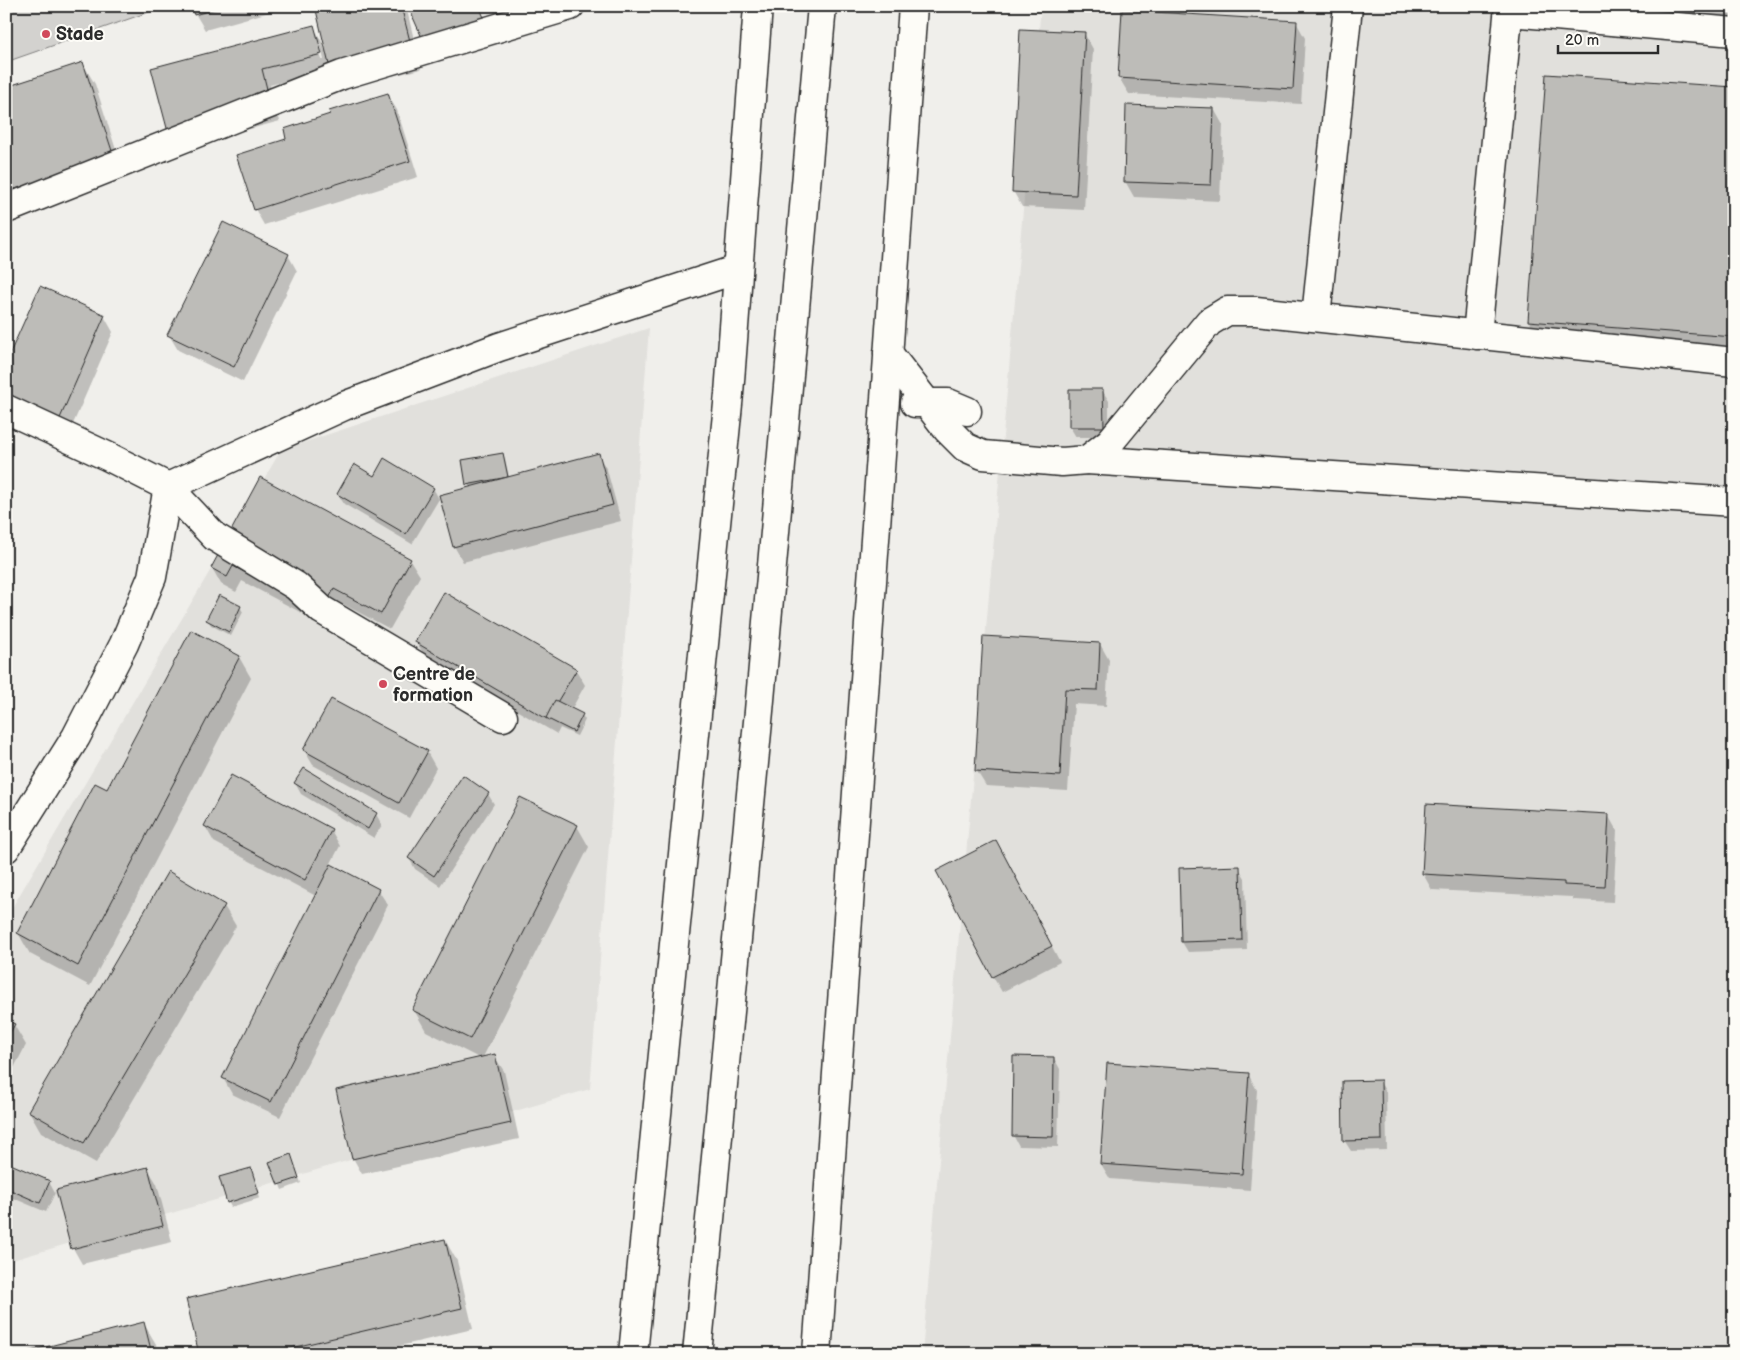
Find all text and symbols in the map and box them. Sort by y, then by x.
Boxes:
scale bar [1558,22,1658,54]
place label: Stade [56,24,104,45]
marker: Stade [40,28,52,40]
text: 20 m [1565,31,1599,50]
place label: Centre de formation [393,664,475,706]
marker: Centre de formation [377,678,389,690]

